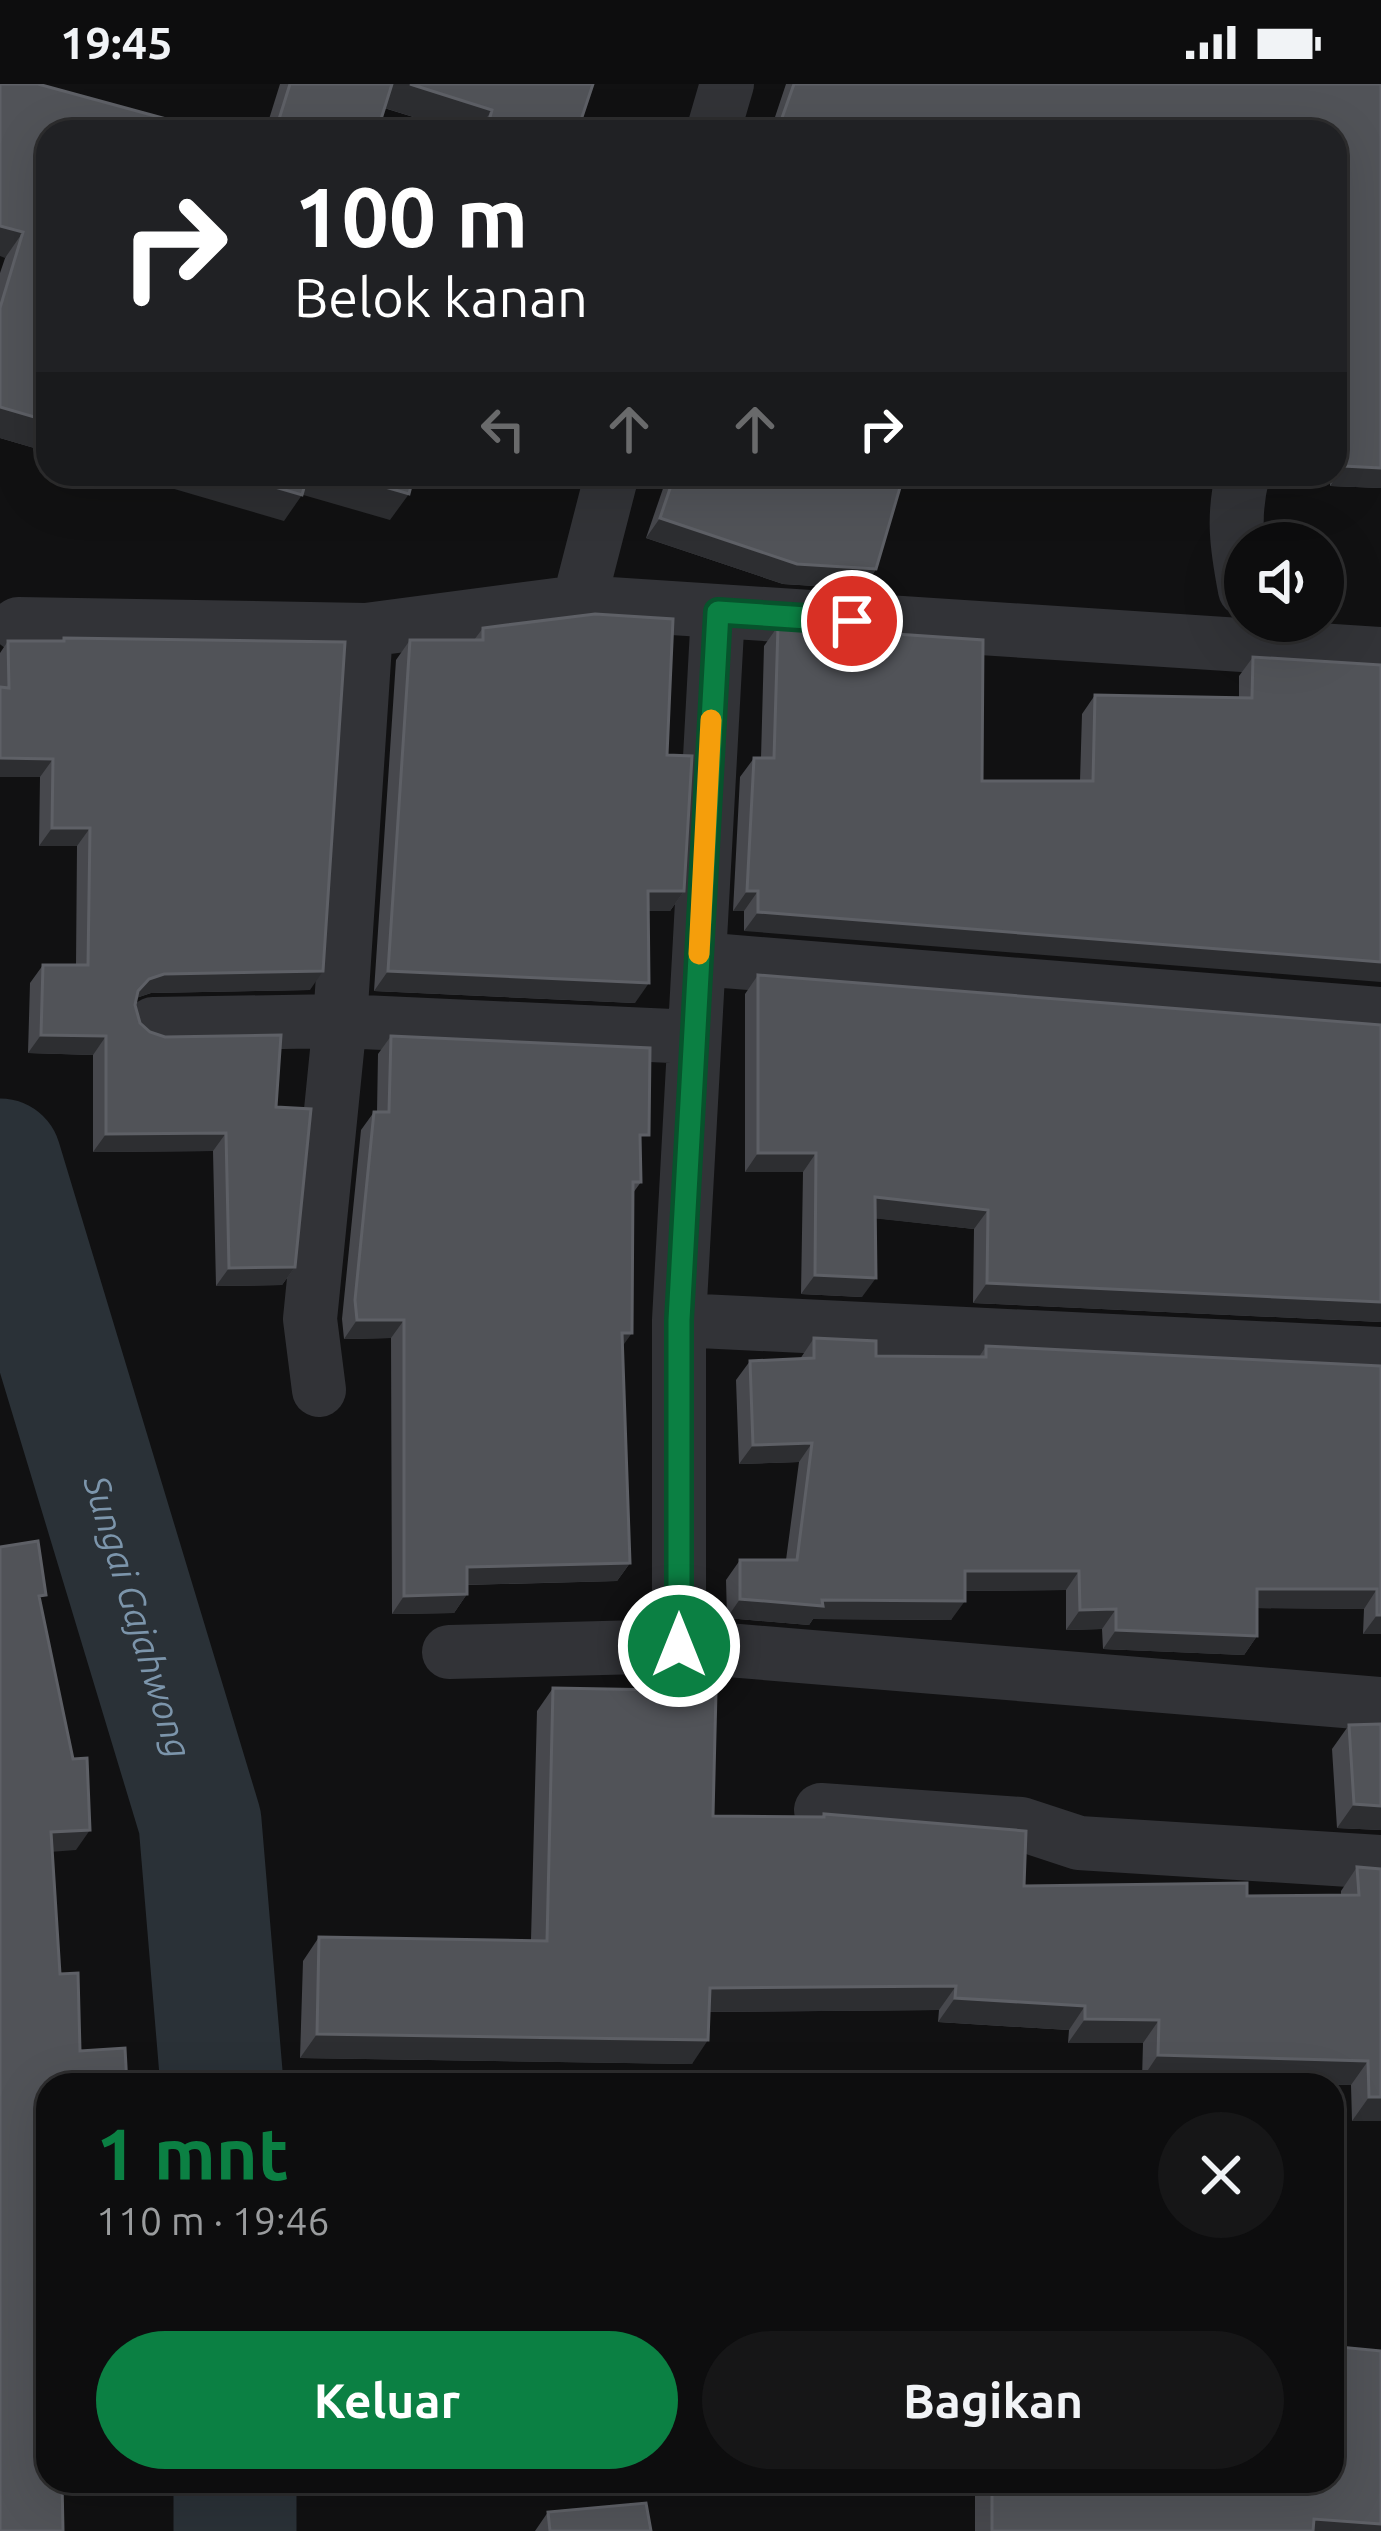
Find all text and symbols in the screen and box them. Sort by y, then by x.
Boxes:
text: 19:45 [60,17,173,68]
icon: right [96,168,252,324]
text: 100 m [294,169,528,263]
text: Belok kanan [294,267,588,327]
icon: left [470,396,536,462]
icon: ahead [596,396,662,462]
icon: ahead [722,396,788,462]
icon: right [848,396,914,462]
map controls [1224,522,1344,642]
button: sound [1224,522,1344,642]
pin [801,570,903,672]
icon: arrive [819,588,885,654]
water label: Sungai Gajahwong [76,1470,200,1762]
position arrow [616,1583,742,1709]
button: close [1158,2112,1284,2238]
text: 1 mnt [96,2113,289,2194]
text: 110 m · 19:46 [96,2199,330,2242]
button: Keluar [96,2331,678,2469]
button: Bagikan [702,2331,1284,2469]

